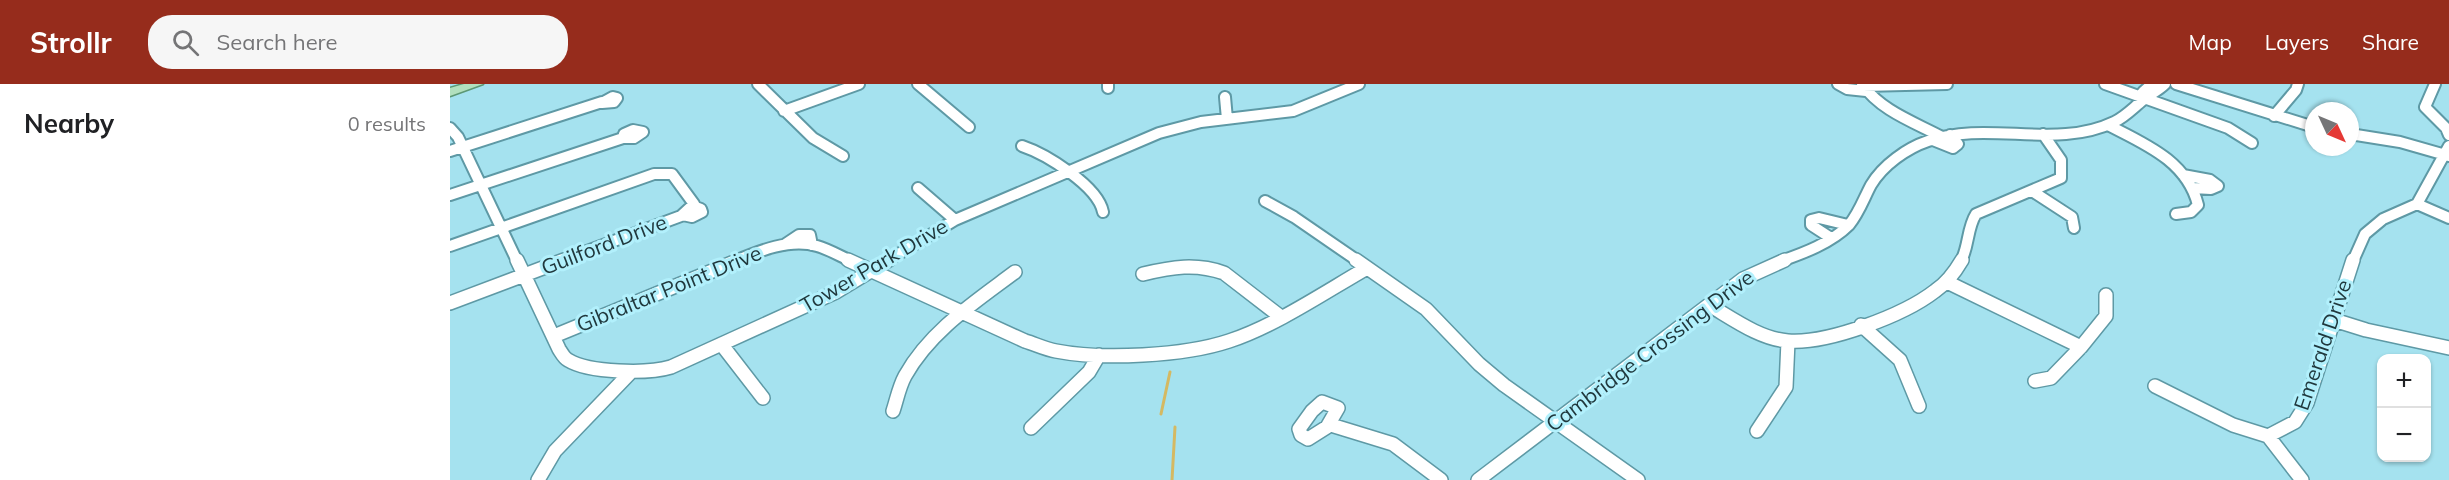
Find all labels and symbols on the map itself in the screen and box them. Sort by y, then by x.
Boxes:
north arrow [2305,102,2359,156]
street label: Guilford Drive [537,208,670,280]
street label: Tower Park Drive [795,212,952,318]
street label: Gibraltar Point Drive [572,239,765,337]
street label: Cambridge Crossing Drive [1540,264,1758,437]
street label: Emerald Drive [2288,276,2357,413]

